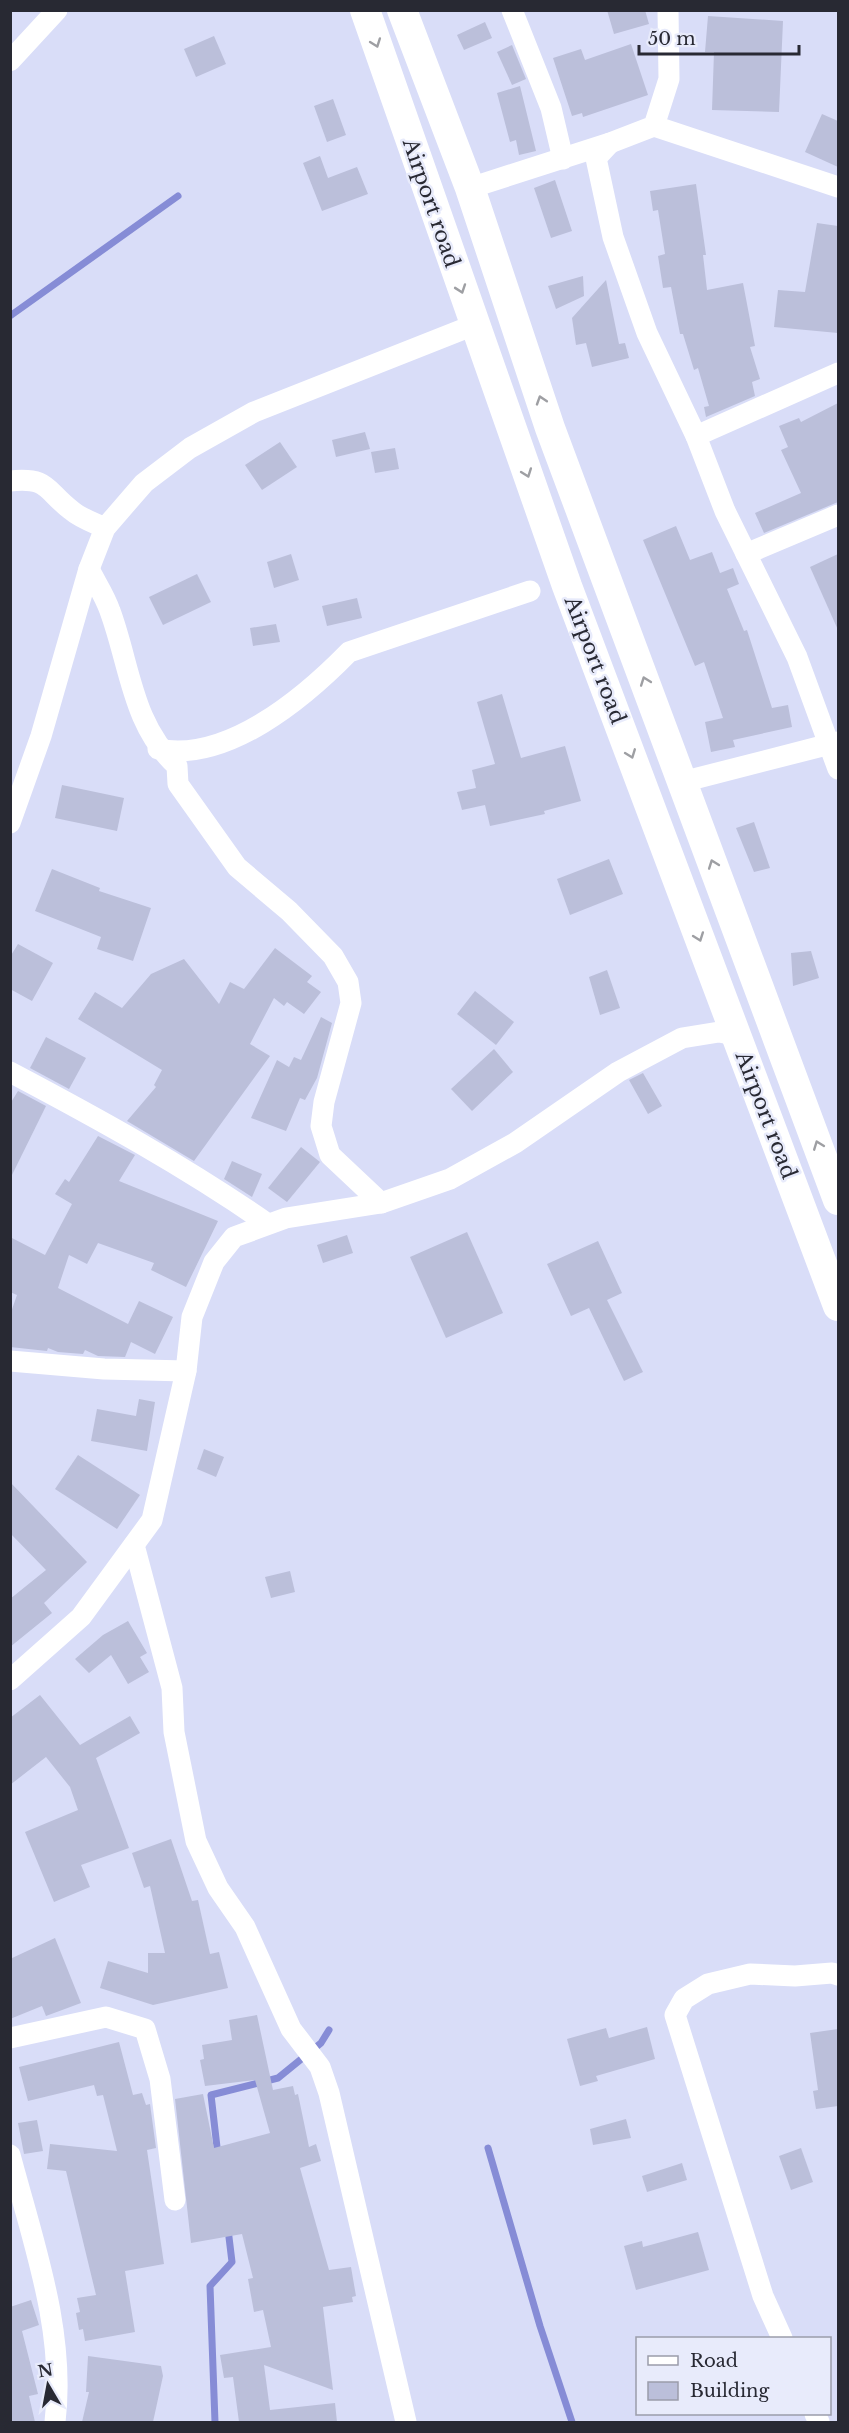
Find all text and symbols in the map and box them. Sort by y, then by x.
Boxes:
scale bar [639,18,800,56]
text: 50 m [648,28,696,50]
one-way arrow [369,37,382,48]
street label: Airport road [396,134,465,271]
one-way arrow [454,284,467,294]
one-way arrow [535,395,548,406]
one-way arrow [519,467,532,478]
street label: Airport road [558,592,631,728]
one-way arrow [639,677,652,687]
one-way arrow [624,748,636,759]
one-way arrow [707,859,720,870]
one-way arrow [692,931,704,942]
street label: Airport road [729,1047,802,1183]
one-way arrow [812,1140,825,1151]
legend [636,2337,831,2415]
text: Road [690,2350,738,2372]
north arrow [18,2355,78,2415]
text: N [36,2359,55,2381]
text: Building [690,2380,769,2402]

